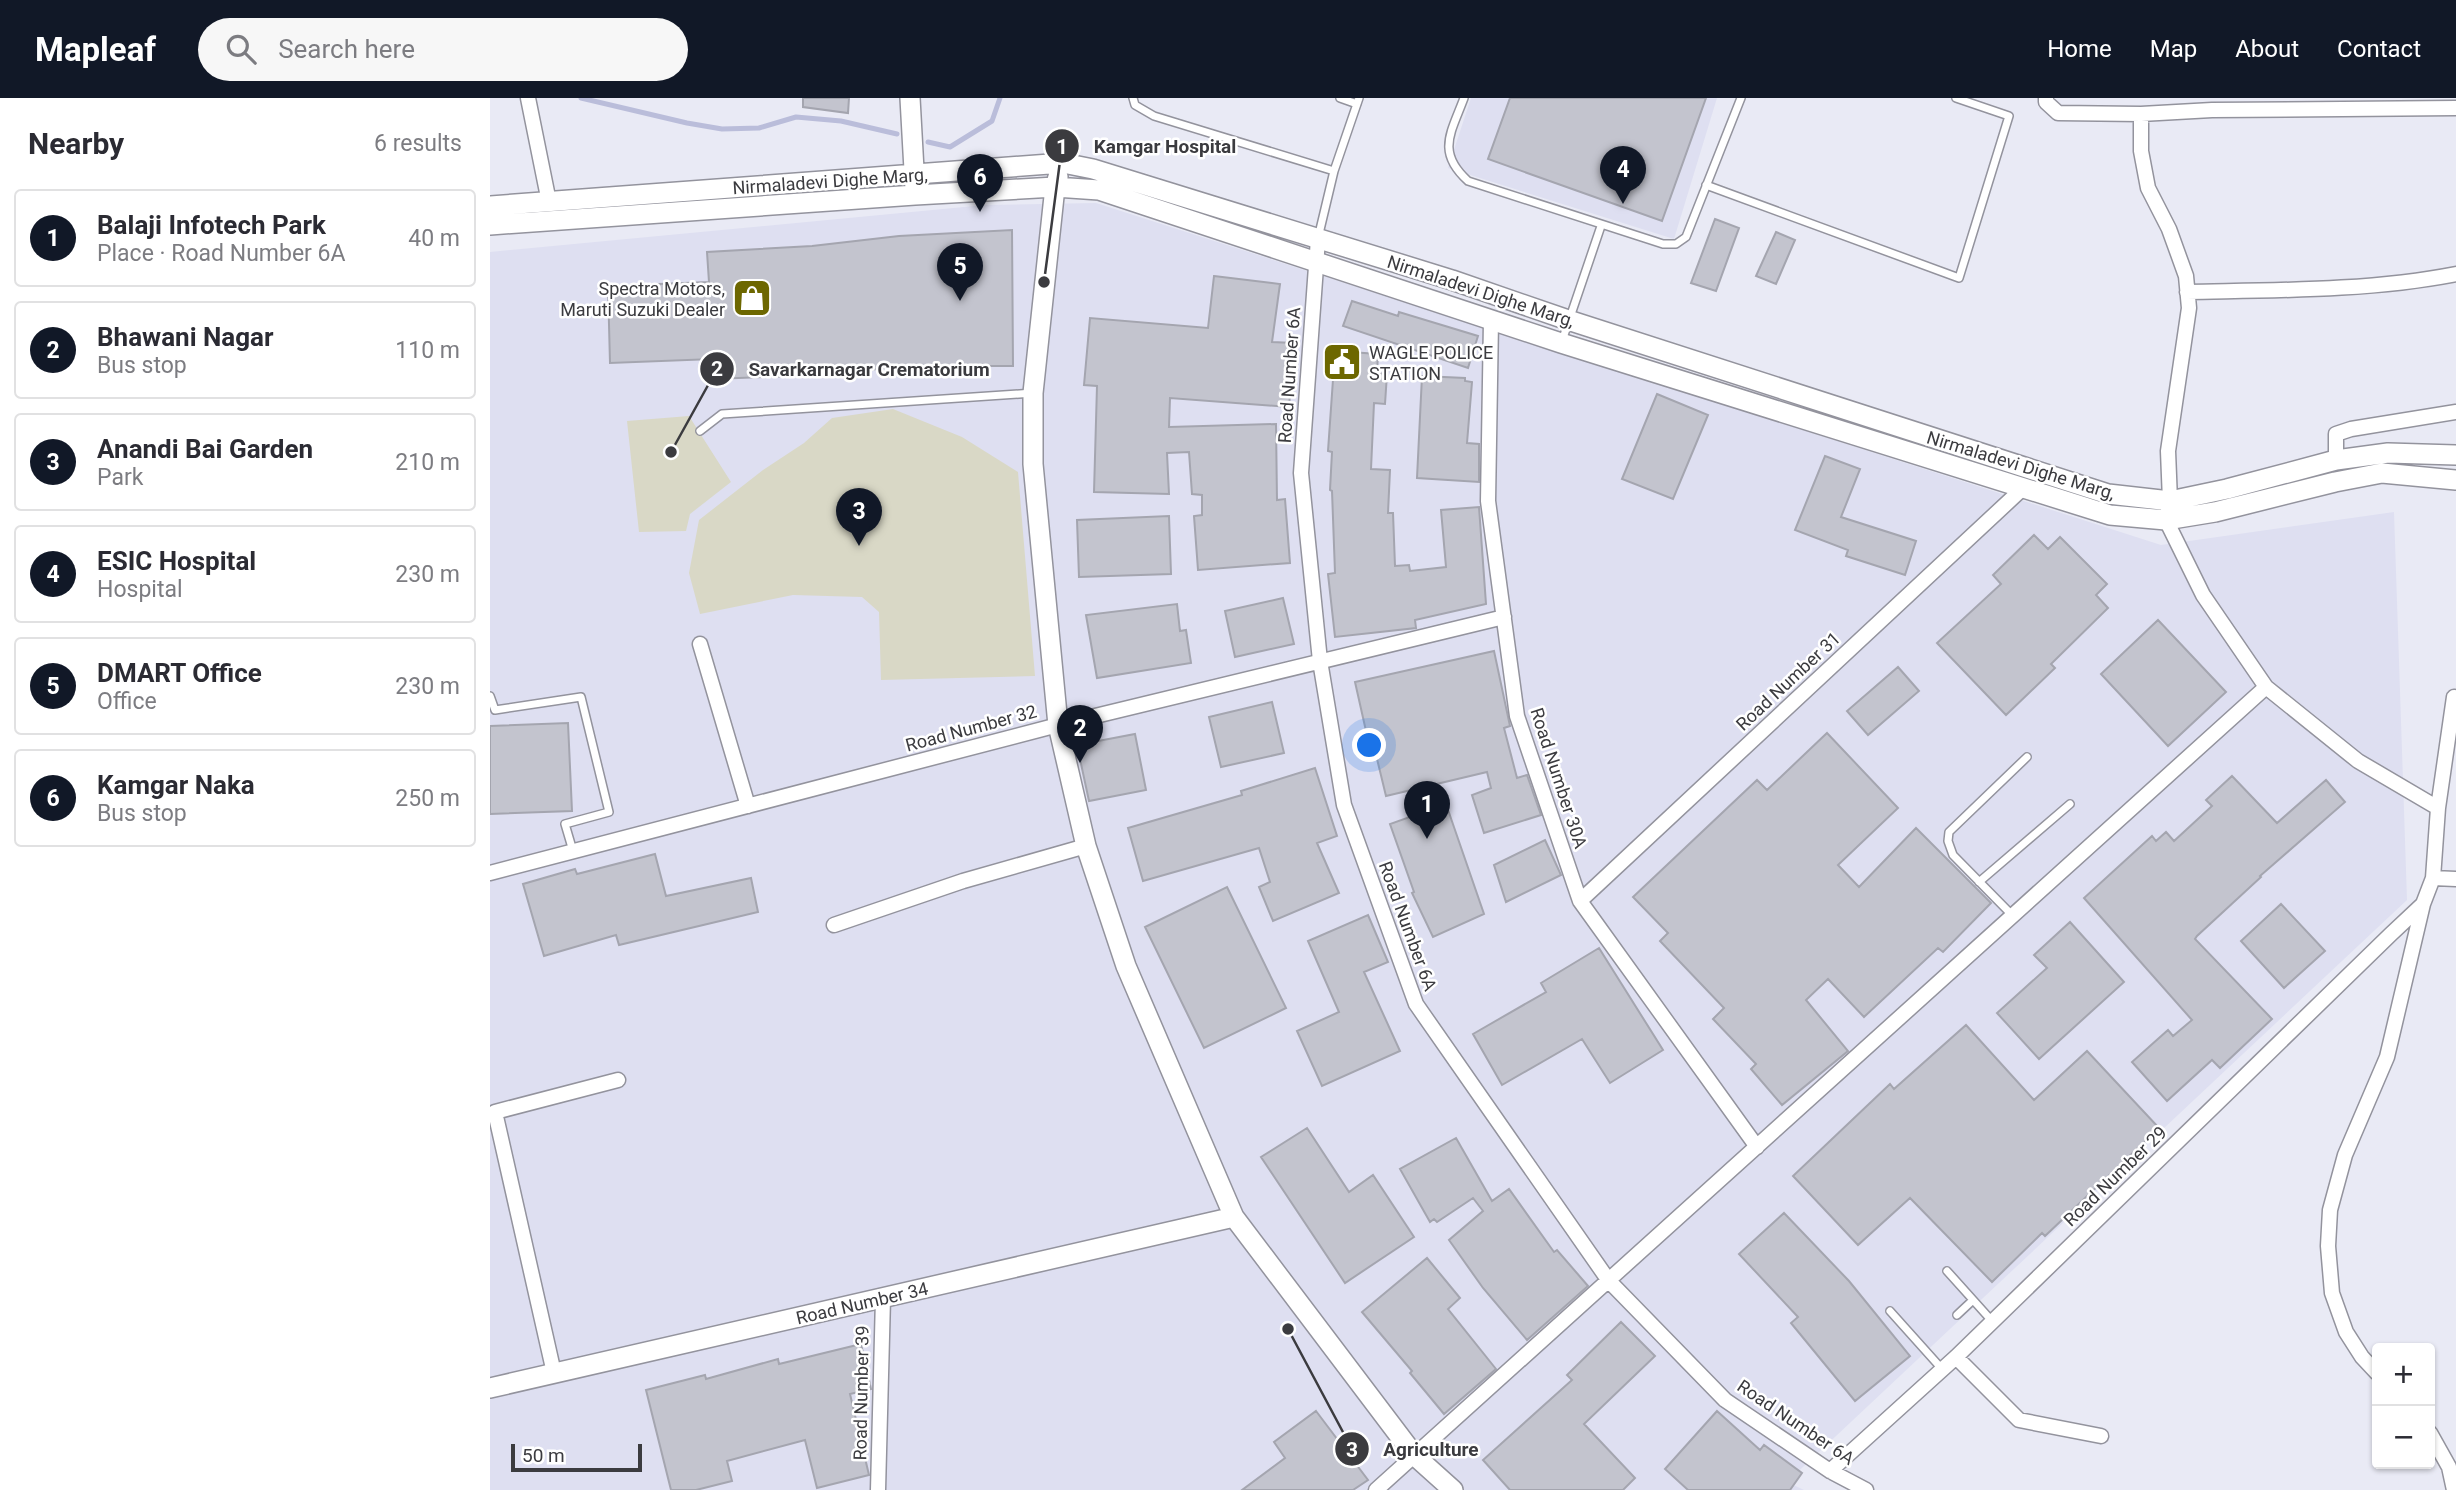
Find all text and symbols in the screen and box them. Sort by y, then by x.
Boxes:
search box [198,18,688,81]
text: Mapleaf [35,30,156,69]
icon: search [222,30,260,68]
text: Search here [278,34,415,64]
text: Home [2047,35,2112,63]
text: Map [2150,35,2197,63]
text: About [2235,35,2299,63]
text: Contact [2337,35,2421,63]
text: Nearby [28,126,124,161]
callout: Kamgar Hospital [1044,126,1250,166]
text: 6 results [374,130,462,157]
text: 1 [1056,135,1068,159]
text: Kamgar Hospital [1094,135,1236,158]
pin: 4 [1600,146,1646,204]
pin: 6 [957,154,1003,212]
street label: Nirmaladevi Dighe Marg, [732,164,928,198]
text: Balaji Infotech Park [97,210,326,240]
text: 1 [46,225,60,252]
text: 40 m [408,225,460,252]
text: Place · Road Number 6A [97,240,346,267]
pin: 5 [937,243,983,301]
street label: Nirmaladevi Dighe Marg, [1385,251,1577,331]
shop icon: Spectra Motors, Maruti Suzuki Dealer [731,277,773,319]
place label: Spectra Motors, Maruti Suzuki Dealer [560,278,725,320]
street label: Road Number 6A [1274,306,1304,444]
text: Bhawani Nagar [97,322,274,352]
text: 2 [46,337,60,364]
text: 110 m [395,337,460,364]
public building icon: WAGLE POLICE STATION [1321,341,1363,383]
place label: WAGLE POLICE STATION [1369,342,1493,384]
callout: Savarkarnagar Crematorium [700,349,1004,389]
text: Bus stop [97,352,187,379]
text: 2 [711,357,723,381]
text: Savarkarnagar Crematorium [748,358,990,381]
street label: Nirmaladevi Dighe Marg, [1924,426,2118,504]
text: Anandi Bai Garden [97,434,313,464]
text: 3 [46,449,60,476]
text: 210 m [395,449,460,476]
text: Park [97,464,143,491]
pin: 3 [836,488,882,546]
text: ESIC Hospital [97,546,256,576]
text: 4 [46,561,60,588]
text: 230 m [395,561,460,588]
text: Hospital [97,576,183,603]
street label: Road Number 31 [1732,627,1844,735]
text: DMART Office [97,658,262,688]
text: 5 [46,673,60,700]
text: 230 m [395,673,460,700]
text: Office [97,688,157,715]
street label: Road Number 32 [903,700,1039,756]
pin: 2 [1057,705,1103,763]
street label: Road Number 30A [1526,705,1592,851]
your location [1352,728,1386,762]
text: Kamgar Naka [97,770,255,800]
pin: 1 [1404,781,1450,839]
text: 6 [46,785,60,812]
text: 250 m [395,785,460,812]
text: Bus stop [97,800,187,827]
street label: Road Number 6A [1375,858,1441,994]
street label: Road Number 29 [2059,1122,2171,1230]
street label: Road Number 34 [794,1278,930,1328]
street label: Road Number 39 [849,1325,873,1461]
map controls [2372,1343,2435,1469]
button: + [2372,1343,2435,1406]
street label: Road Number 6A [1734,1375,1859,1469]
button: − [2372,1406,2435,1469]
callout: Agriculture [1335,1429,1493,1469]
text: 3 [1346,1438,1358,1462]
text: Agriculture [1383,1438,1479,1461]
scale bar [511,1441,642,1473]
text: 50 m [522,1444,565,1467]

